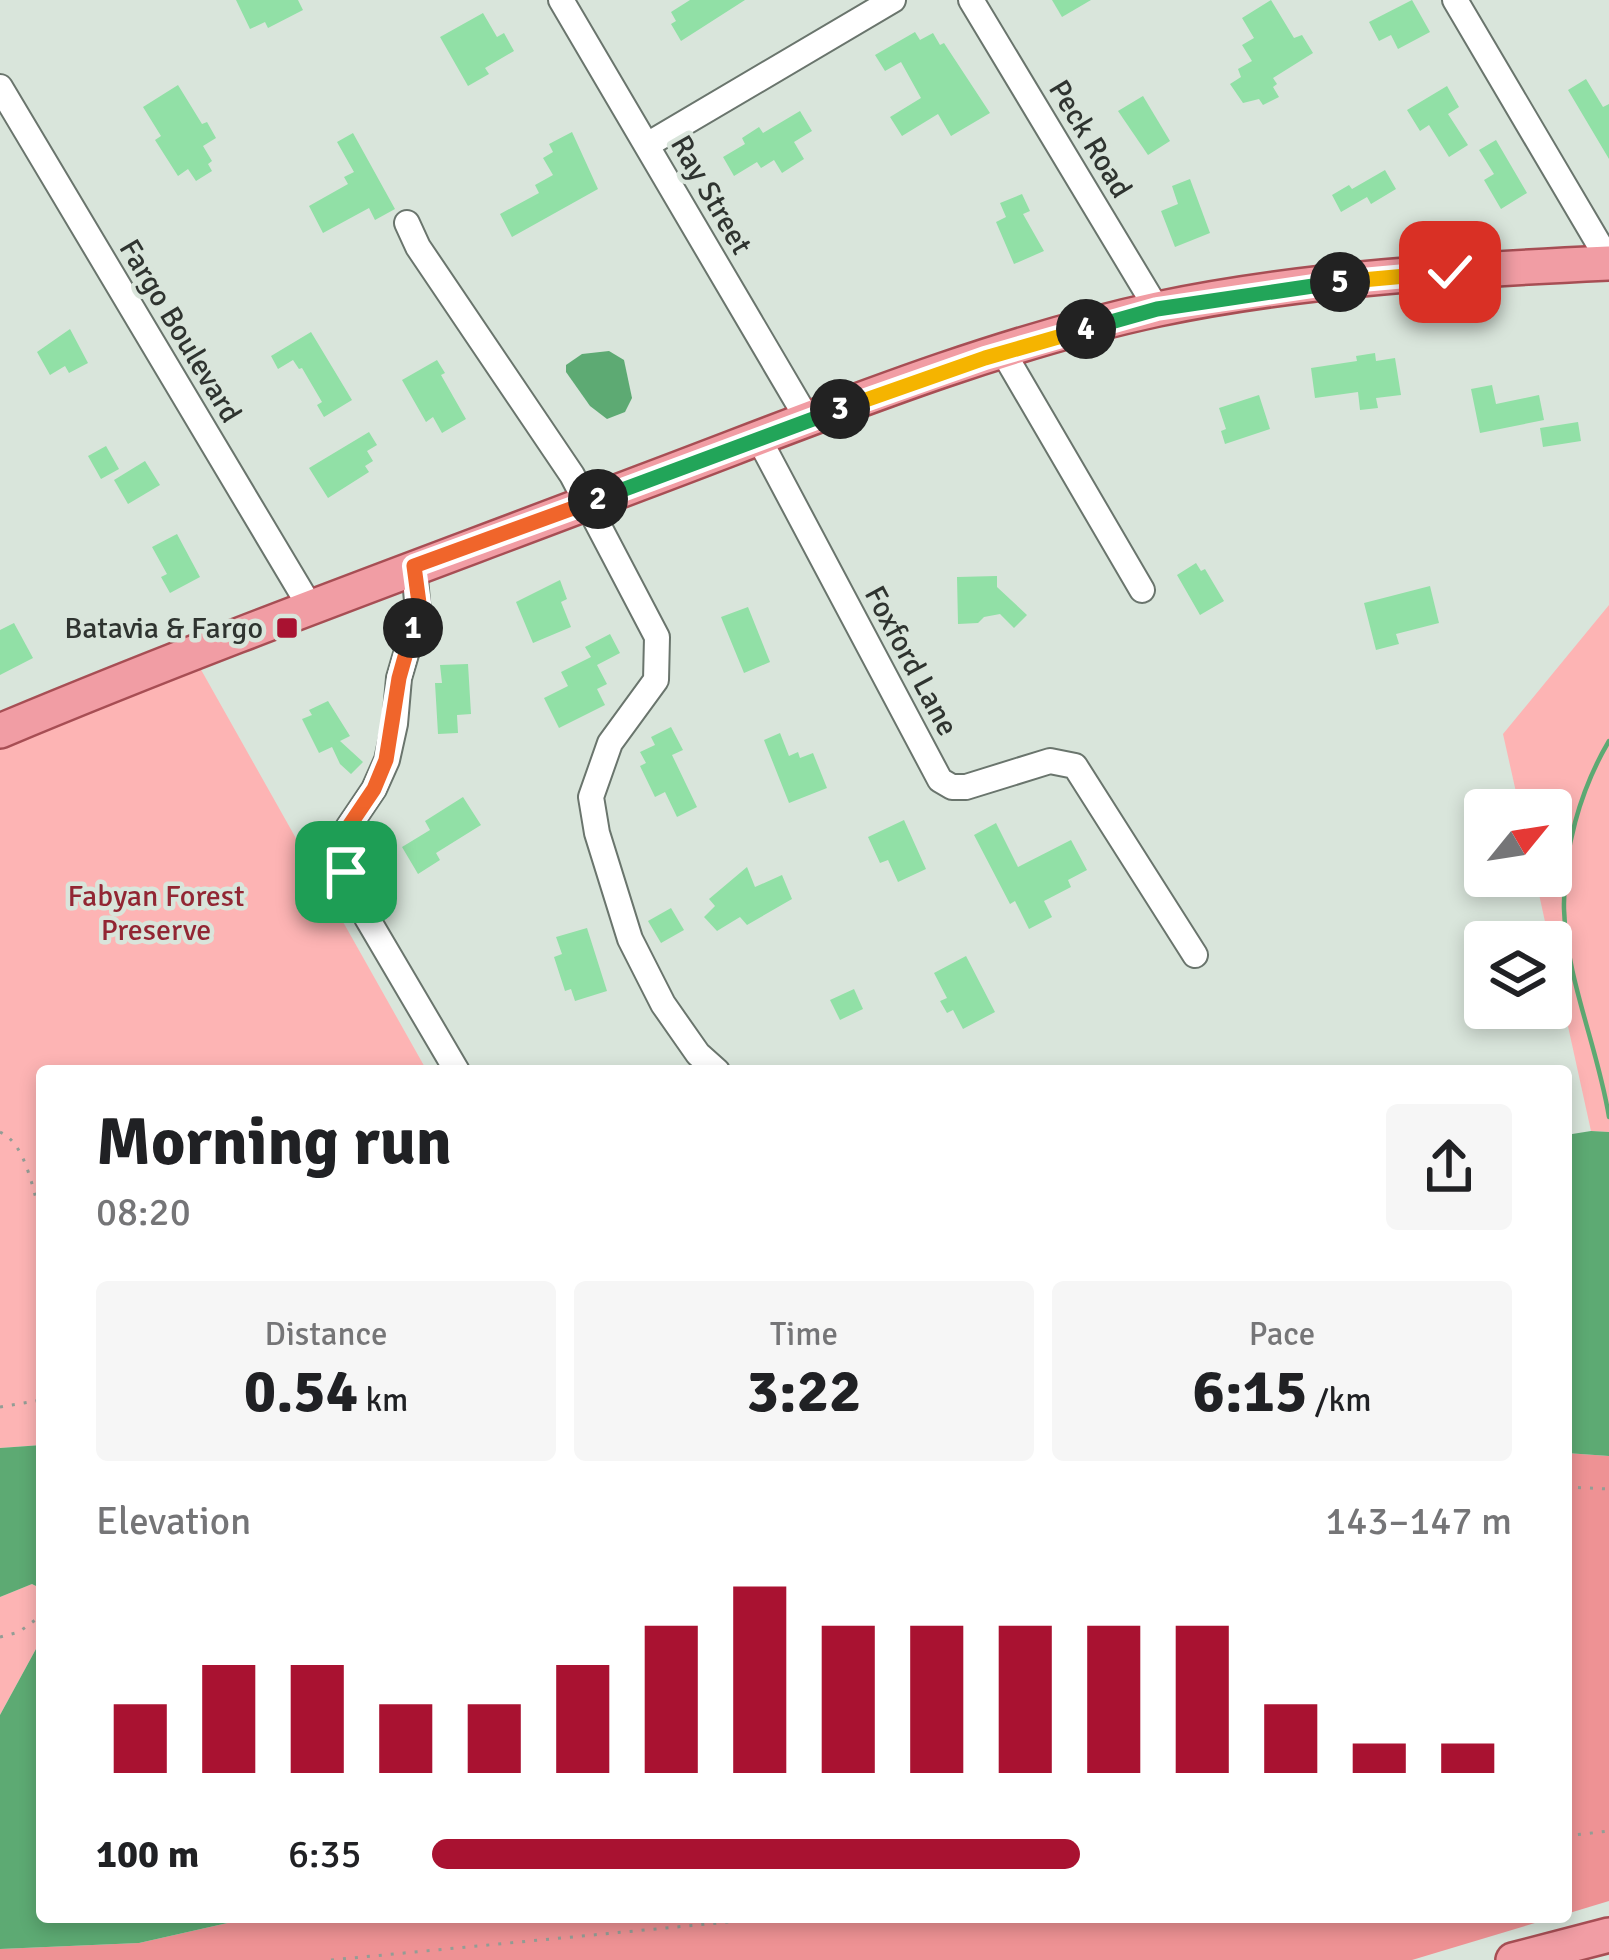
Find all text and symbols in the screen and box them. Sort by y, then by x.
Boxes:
street label: Peck Road [1040,73,1140,205]
street label: Ray Street [662,129,760,261]
pin [1399,221,1501,323]
street label: Fargo Boulevard [111,233,249,429]
icon: check [1417,239,1483,305]
pin: 5 [1310,252,1370,312]
text: 5 [1331,261,1349,302]
pin: 4 [1056,299,1116,359]
text: 4 [1077,308,1095,349]
pin: 3 [810,379,870,439]
text: 3 [831,388,849,429]
pin: 2 [568,469,628,529]
text: 2 [589,478,607,519]
street label: Foxford Lane [856,580,966,742]
pin: 1 [383,598,443,658]
text: 1 [404,607,422,648]
place label: Batavia & Fargo [64,610,263,647]
marker: Batavia & Fargo [274,615,300,641]
north arrow [1464,789,1572,897]
map controls [1464,789,1572,1029]
pin [295,821,397,923]
icon: arrive [313,839,379,905]
park label: Fabyan Forest Preserve [67,878,245,949]
button: layers [1464,921,1572,1029]
text: Morning run [96,1102,452,1183]
button: share [1386,1104,1512,1230]
text: 08:20 [96,1188,191,1236]
text: Distance [265,1314,387,1355]
text: Time [770,1314,838,1355]
text: Pace [1249,1314,1315,1355]
text: 0.54 [244,1355,358,1429]
text: 3:22 [747,1355,861,1429]
text: 6:15 [1193,1355,1307,1429]
text: km [358,1380,408,1421]
text: /km [1307,1380,1371,1421]
text: Elevation [96,1497,251,1545]
text: 143–147 m [1325,1497,1512,1545]
text: 100 m [96,1830,199,1878]
text: 6:35 [288,1830,362,1878]

